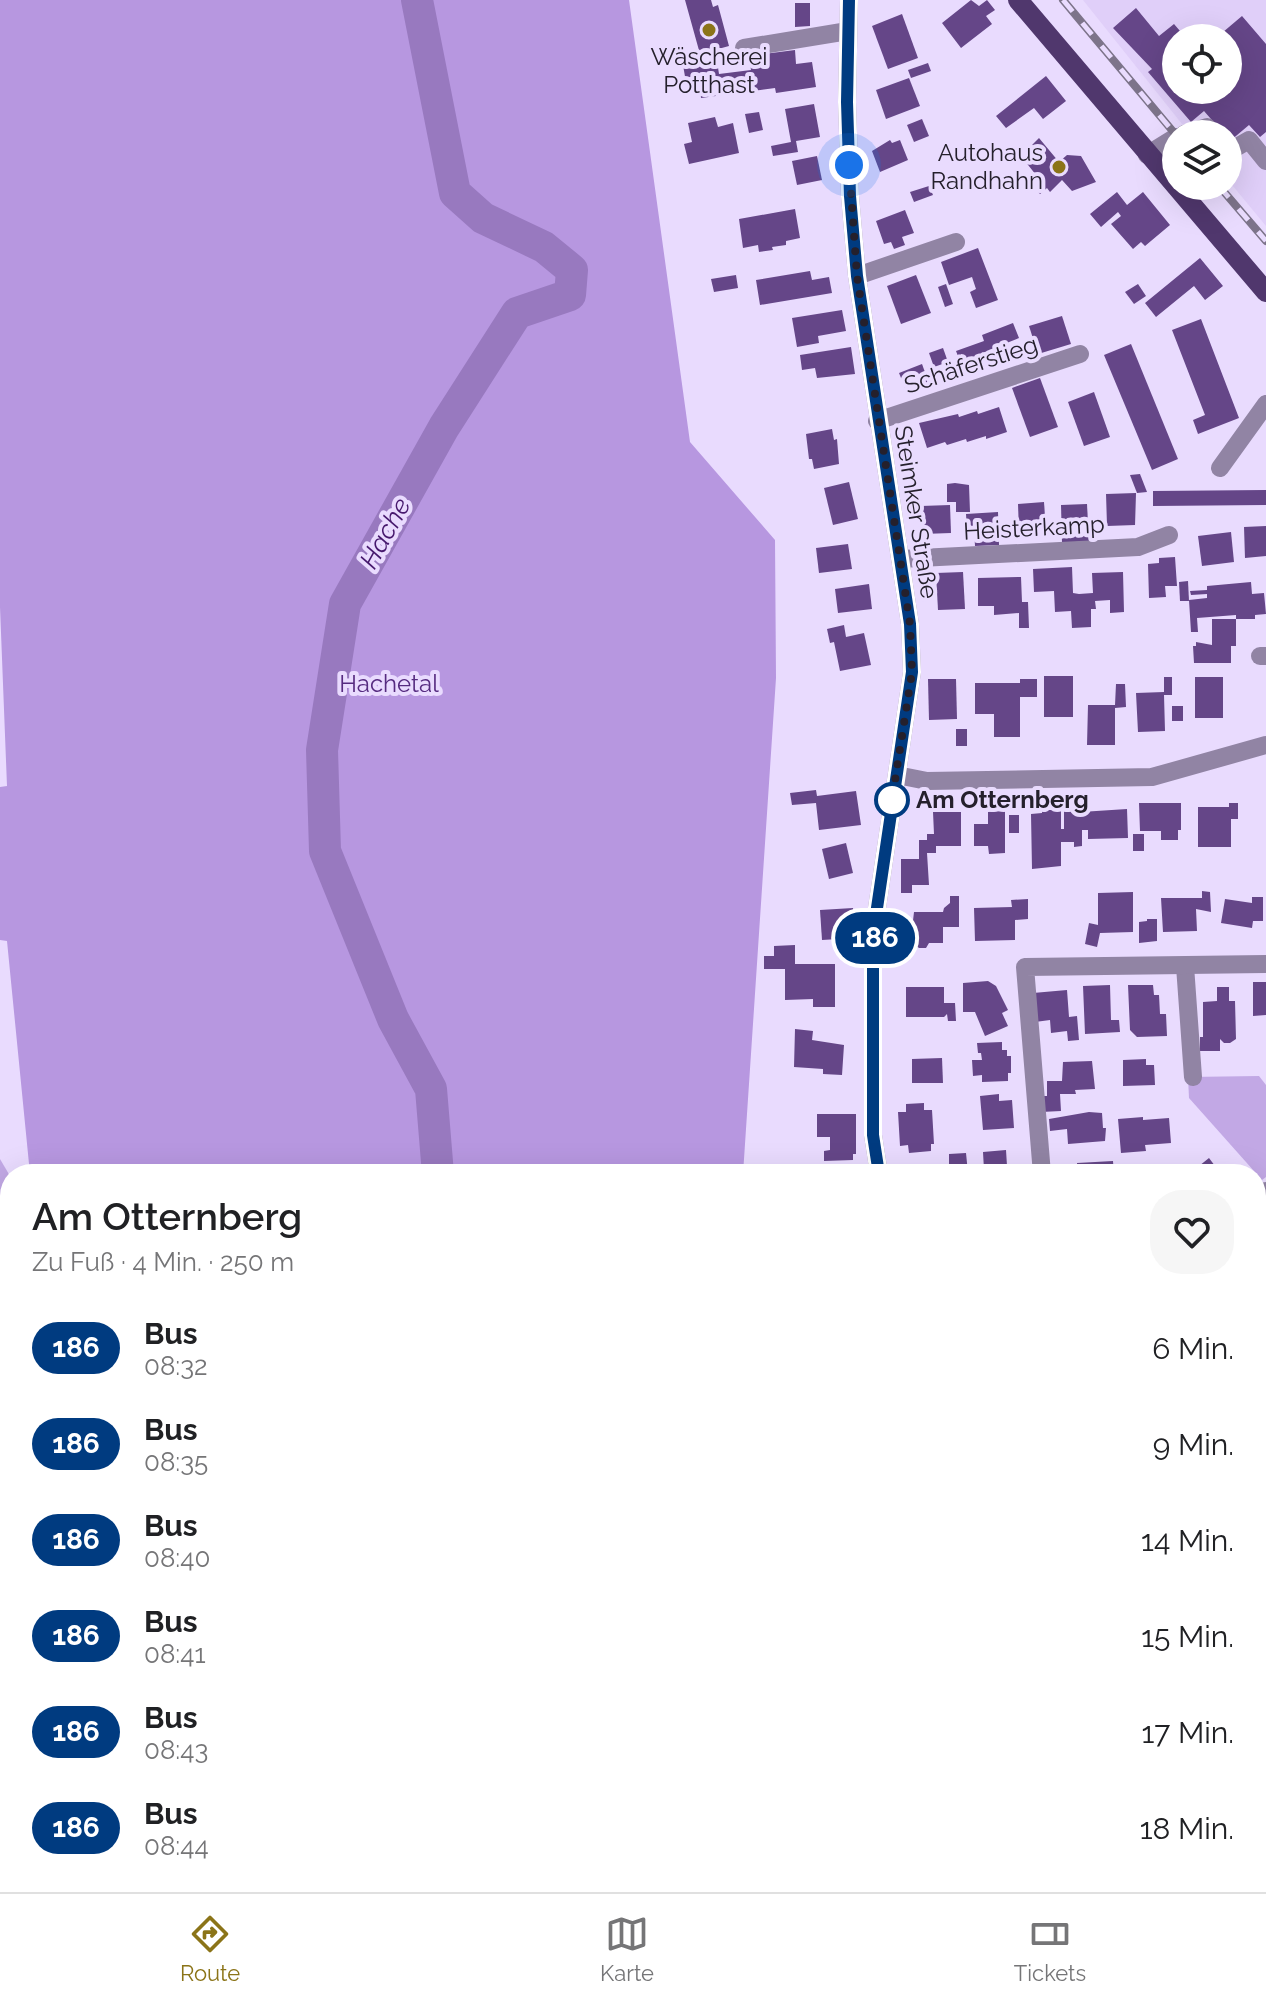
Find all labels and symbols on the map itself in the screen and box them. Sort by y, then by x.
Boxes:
marker: Wäscherei Potthast [700,21,718,39]
place label: Wäscherei Potthast [650,42,768,99]
place label: Autohaus Randhahn [930,138,1043,195]
your location [829,145,869,185]
marker: Autohaus Randhahn [1050,158,1068,176]
street label: Schäferstieg [900,329,1041,400]
street label: Steimker Straße [888,423,944,601]
water label: Hache [353,492,417,573]
street label: Heisterkamp [963,509,1105,546]
park label: Hachetal [339,669,439,698]
marker: Am Otternberg [875,783,909,817]
place label: Am Otternberg [916,785,1089,814]
line badge: 186 [829,912,921,964]

